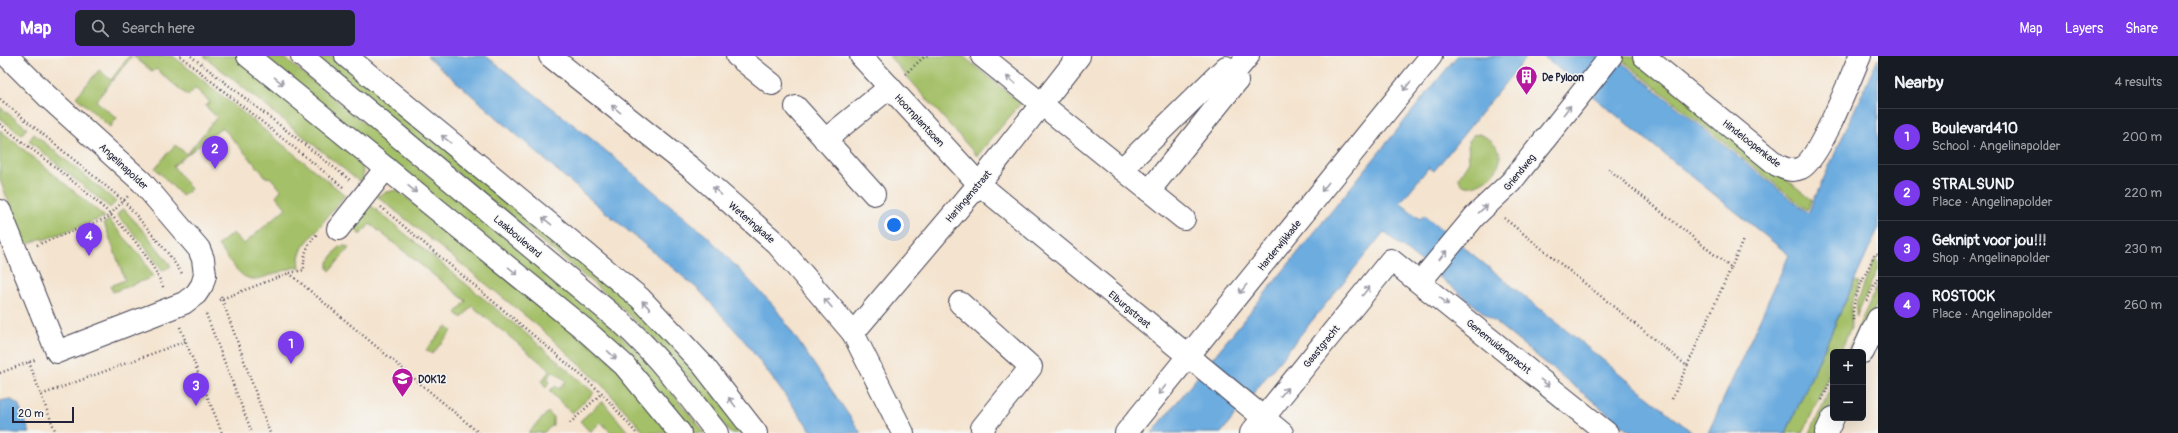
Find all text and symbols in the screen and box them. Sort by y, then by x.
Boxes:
search box [75,10,355,46]
text: Map [20,16,51,40]
icon: search [89,17,111,39]
text: Search here [121,19,195,38]
text: Map [2020,20,2043,37]
text: Layers [2065,20,2103,37]
text: Share [2125,20,2158,37]
building icon: De Pyloon [1513,64,1539,97]
place label: De Pyloon [1542,72,1584,84]
text: Nearby [1894,72,1943,93]
text: 4 results [2115,74,2162,90]
one-way arrow [273,76,284,85]
one-way arrow [1006,76,1016,85]
one-way arrow [1402,81,1411,92]
street label: Hoornplantsoen [892,92,947,150]
one-way arrow [611,105,622,113]
one-way arrow [1563,105,1571,116]
street label: Hindeloopenkade [1720,117,1783,170]
text: Boulevard410 [1932,119,2018,138]
text: 1 [1904,129,1910,145]
text: 200 m [2123,129,2162,145]
one-way arrow [441,134,452,143]
pin: 2 [202,136,228,169]
text: School · Angelinapolder [1932,138,2060,154]
street label: Angelinapolder [96,141,151,193]
street label: Griendweg [1501,152,1538,193]
street label: Harlingenstraat [943,167,995,225]
text: STRALSUND [1932,175,2014,194]
one-way arrow [1321,182,1329,193]
one-way arrow [407,185,418,193]
text: 2 [1903,185,1911,201]
text: 220 m [2124,185,2162,201]
one-way arrow [712,187,722,196]
text: Place · Angelinapolder [1932,194,2052,210]
street label: Weteringkade [726,199,777,246]
one-way arrow [1478,204,1488,214]
street label: Laakboulevard [491,213,544,260]
your location [884,215,904,235]
one-way arrow [541,217,552,226]
street label: Harderwijkkade [1256,218,1304,273]
pin: 4 [76,223,102,256]
text: Geknipt voor jou!!! [1932,231,2047,250]
text: 3 [1903,241,1911,257]
text: 230 m [2125,241,2162,257]
one-way arrow [1439,249,1448,260]
text: Shop · Angelinapolder [1932,250,2050,266]
one-way arrow [508,266,518,275]
one-way arrow [1239,283,1248,294]
one-way arrow [1362,285,1371,296]
text: ROSTOCK [1932,287,1995,306]
street label: Elburgstraat [1106,289,1154,331]
one-way arrow [1438,297,1449,306]
text: 4 [1903,297,1911,313]
text: 260 m [2124,297,2162,313]
one-way arrow [823,298,832,309]
one-way arrow [642,300,651,310]
text: Place · Angelinapolder [1932,306,2052,322]
street label: Genemuidengracht [1464,317,1534,377]
street label: Gaastgracht [1301,322,1343,370]
pin: 1 [278,331,304,364]
map controls [1830,349,1866,421]
button: + [1830,349,1866,385]
one-way arrow [607,350,617,360]
school or university icon: DOK12 [389,366,415,399]
pin: 3 [183,373,209,406]
place label: DOK12 [418,374,447,386]
one-way arrow [1539,379,1550,387]
one-way arrow [1157,384,1166,395]
button: − [1830,385,1866,421]
one-way arrow [1280,386,1289,397]
one-way arrow [728,397,736,408]
scale bar [12,405,74,424]
text: 20 m [18,407,44,420]

